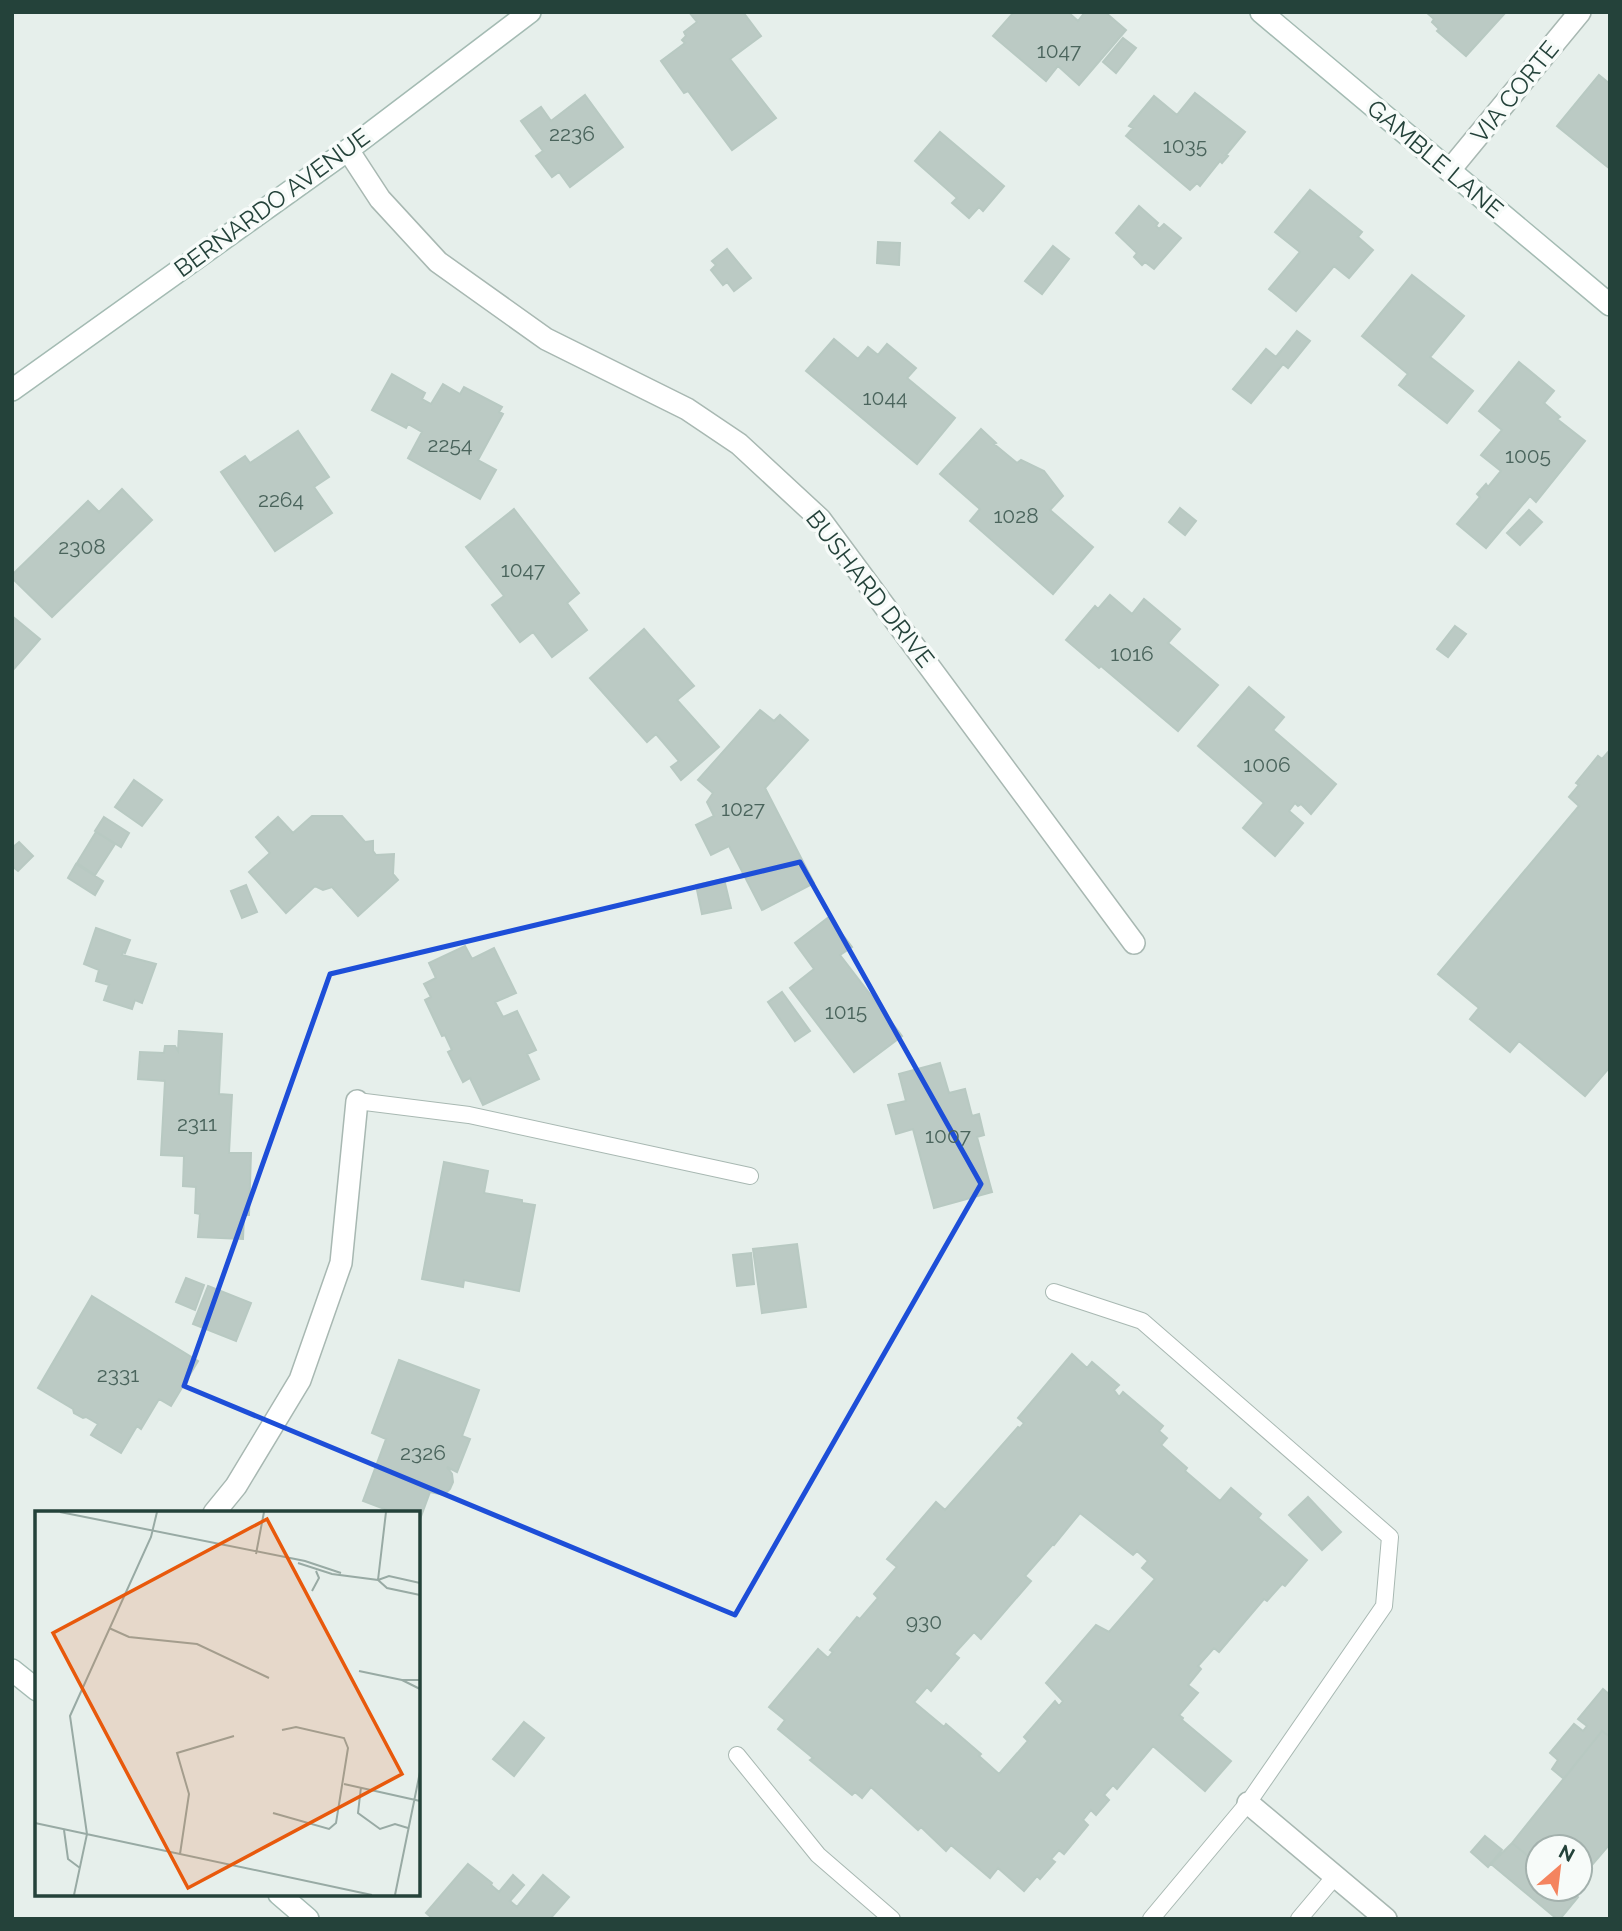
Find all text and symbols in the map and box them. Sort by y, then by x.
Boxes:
street label: VIA CORTE [1465,35,1565,149]
house number: 1047 [1037,38,1082,63]
street label: GAMBLE LANE [1361,93,1509,224]
house number: 2236 [549,121,595,146]
street label: BERNARDO AVENUE [168,122,375,283]
house number: 1035 [1163,133,1207,158]
house number: 1044 [863,385,907,410]
house number: 2254 [428,432,472,457]
house number: 1005 [1505,443,1551,468]
house number: 2264 [258,487,304,512]
house number: 1028 [993,503,1039,528]
street label: BUSHARD DRIVE [800,504,941,673]
house number: 2308 [58,534,106,559]
house number: 1047 [501,557,546,582]
house number: 1016 [1110,641,1154,666]
house number: 1006 [1243,752,1291,777]
house number: 1027 [721,796,766,821]
house number: 1015 [825,999,867,1024]
house number: 2311 [177,1111,217,1136]
house number: 1007 [925,1123,972,1148]
house number: 2331 [97,1362,139,1387]
house number: 2326 [400,1440,446,1465]
inset map [35,1511,420,1896]
house number: 930 [906,1609,942,1634]
north arrow [1524,1833,1594,1903]
text: N [1555,1840,1579,1866]

